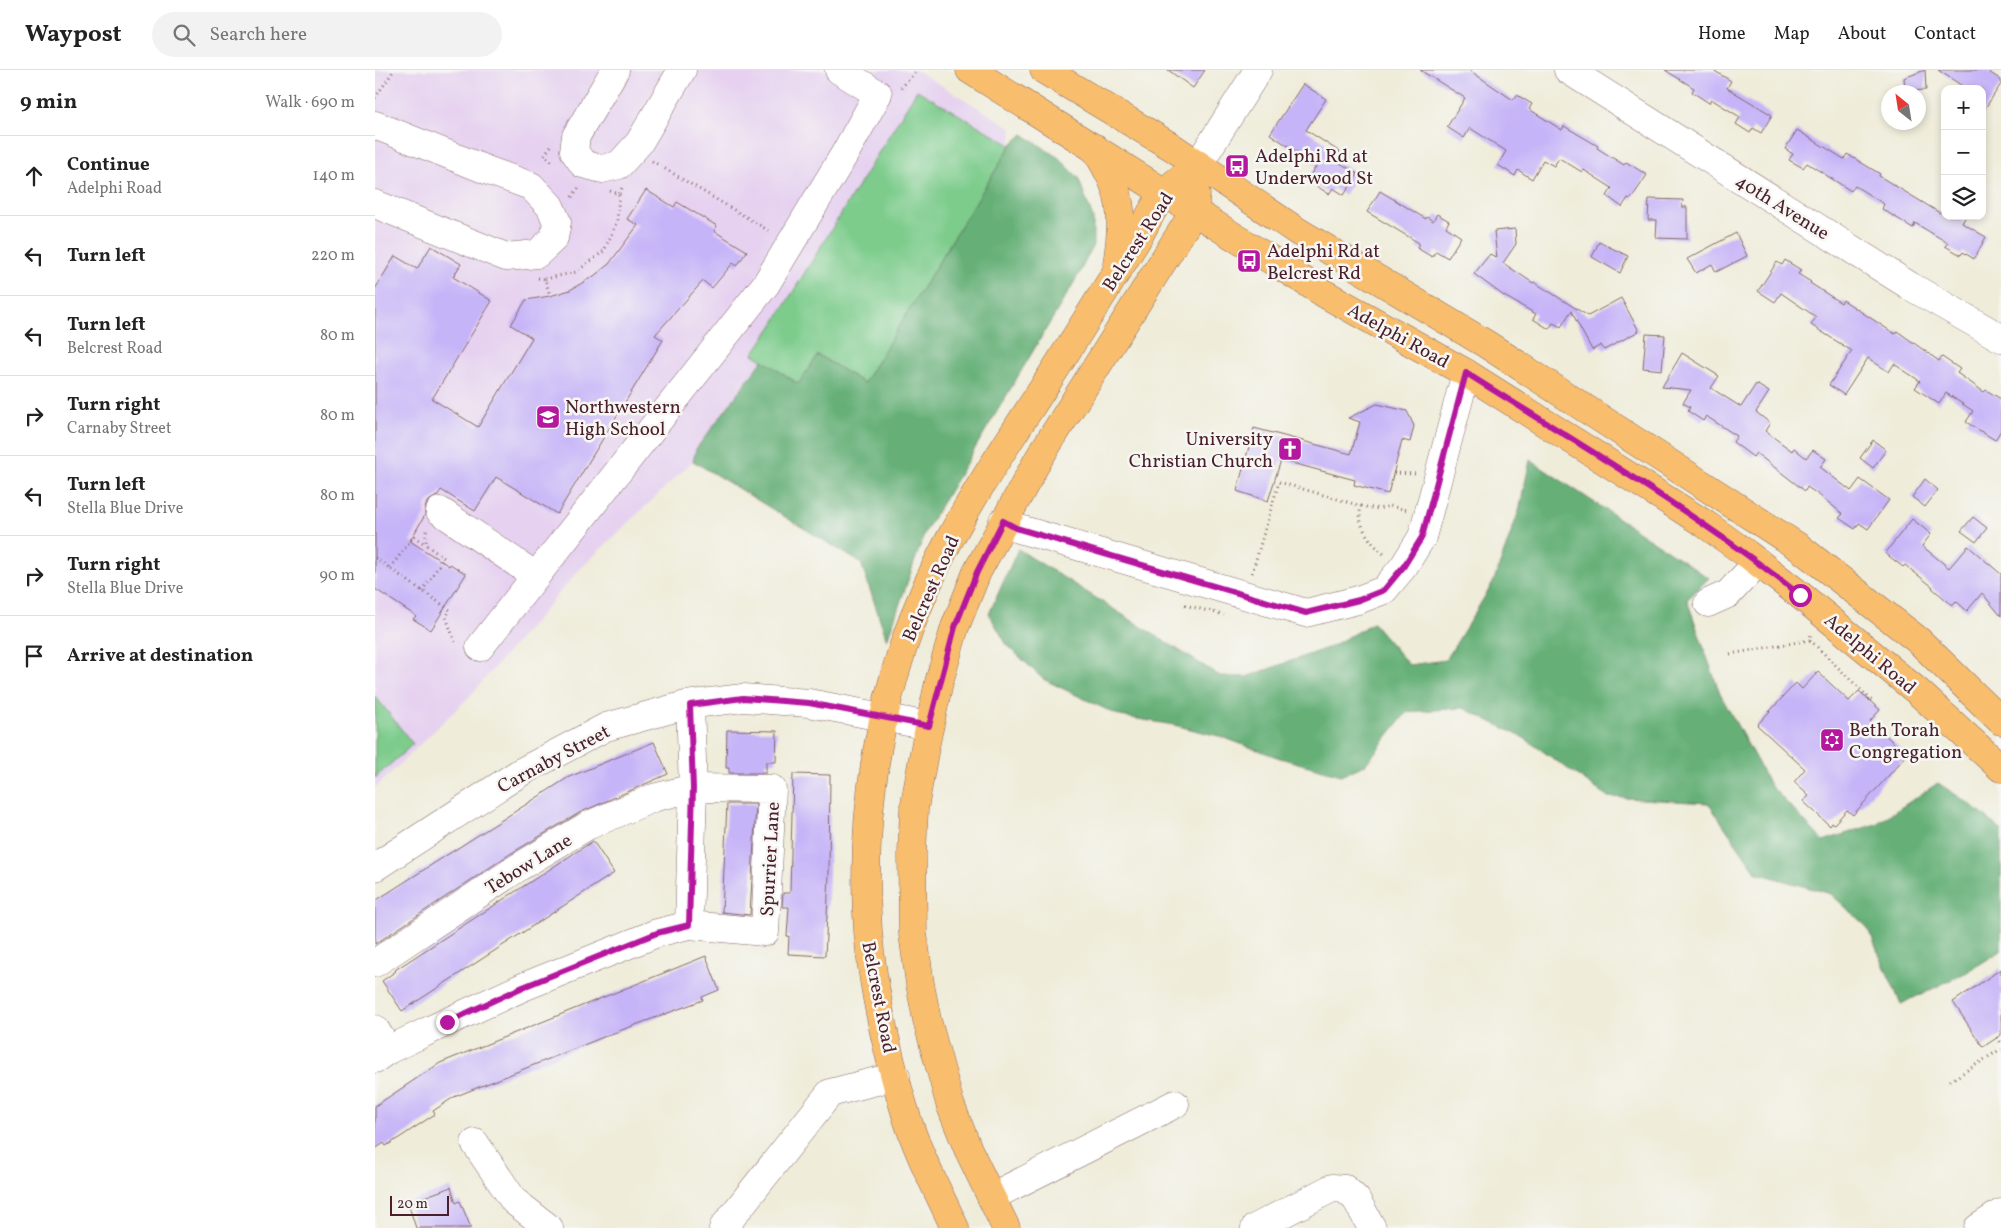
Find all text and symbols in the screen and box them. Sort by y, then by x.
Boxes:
search box [152,12,502,57]
text: Waypost [25,18,122,52]
icon: search [170,21,198,49]
text: Search here [210,22,307,48]
text: Home [1698,22,1746,47]
text: Map [1774,22,1810,47]
text: About [1838,22,1886,47]
text: Contact [1914,22,1976,47]
north arrow [1881,85,1926,130]
map controls [1941,85,1986,220]
button: + [1941,85,1986,130]
text: 9 min [20,88,77,117]
text: Walk · 690 m [265,92,355,114]
button: − [1941,130,1986,175]
place label: Adelphi Rd at Underwood St [1255,144,1374,192]
text: Continue [67,152,150,178]
bus stop icon: Adelphi Rd at Underwood St [1224,153,1250,179]
icon: ahead [20,162,48,190]
text: 140 m [313,165,355,187]
street label: 40th Avenue [1730,168,1834,247]
button: layers [1941,175,1986,220]
text: Adelphi Road [67,178,162,200]
street label: Belcrest Road [1097,187,1180,297]
place label: Adelphi Rd at Belcrest Rd [1267,239,1380,287]
icon: left [20,242,48,270]
text: Turn left [67,243,146,269]
text: 220 m [311,245,355,267]
bus stop icon: Adelphi Rd at Belcrest Rd [1236,248,1262,274]
street label: Adelphi Road [1342,298,1454,375]
text: Turn left [67,312,146,338]
icon: left [20,322,48,350]
text: 80 m [320,325,355,347]
text: Belcrest Road [67,338,163,360]
text: Turn right [67,392,160,418]
place label: Northwestern High School [565,395,681,443]
icon: right [20,402,48,430]
school or university icon: Northwestern High School [535,404,561,430]
text: 80 m [320,405,355,427]
text: Carnaby Street [67,418,172,440]
place label: University Christian Church [1129,427,1273,475]
church icon: University Christian Church [1277,436,1303,462]
text: Turn left [67,472,146,498]
icon: left [20,482,48,510]
text: 80 m [320,485,355,507]
text: Stella Blue Drive [67,498,183,520]
street label: Belcrest Road [897,532,967,646]
text: Turn right [67,552,160,578]
icon: right [20,562,48,590]
text: 90 m [319,565,355,587]
text: Stella Blue Drive [67,578,183,600]
route start [1789,584,1812,607]
street label: Adelphi Road [1818,608,1921,701]
icon: arrive [20,642,48,670]
text: Arrive at destination [67,643,253,669]
place label: Beth Torah Congregation [1849,718,1962,766]
street label: Carnaby Street [493,719,615,800]
synagogue icon: Beth Torah Congregation [1819,727,1845,753]
street label: Spurrier Lane [755,801,787,917]
street label: Tebow Lane [481,828,577,902]
street label: Belcrest Road [854,939,902,1056]
route end [436,1011,459,1034]
scale bar [390,1193,449,1216]
text: 20 m [397,1195,428,1214]

